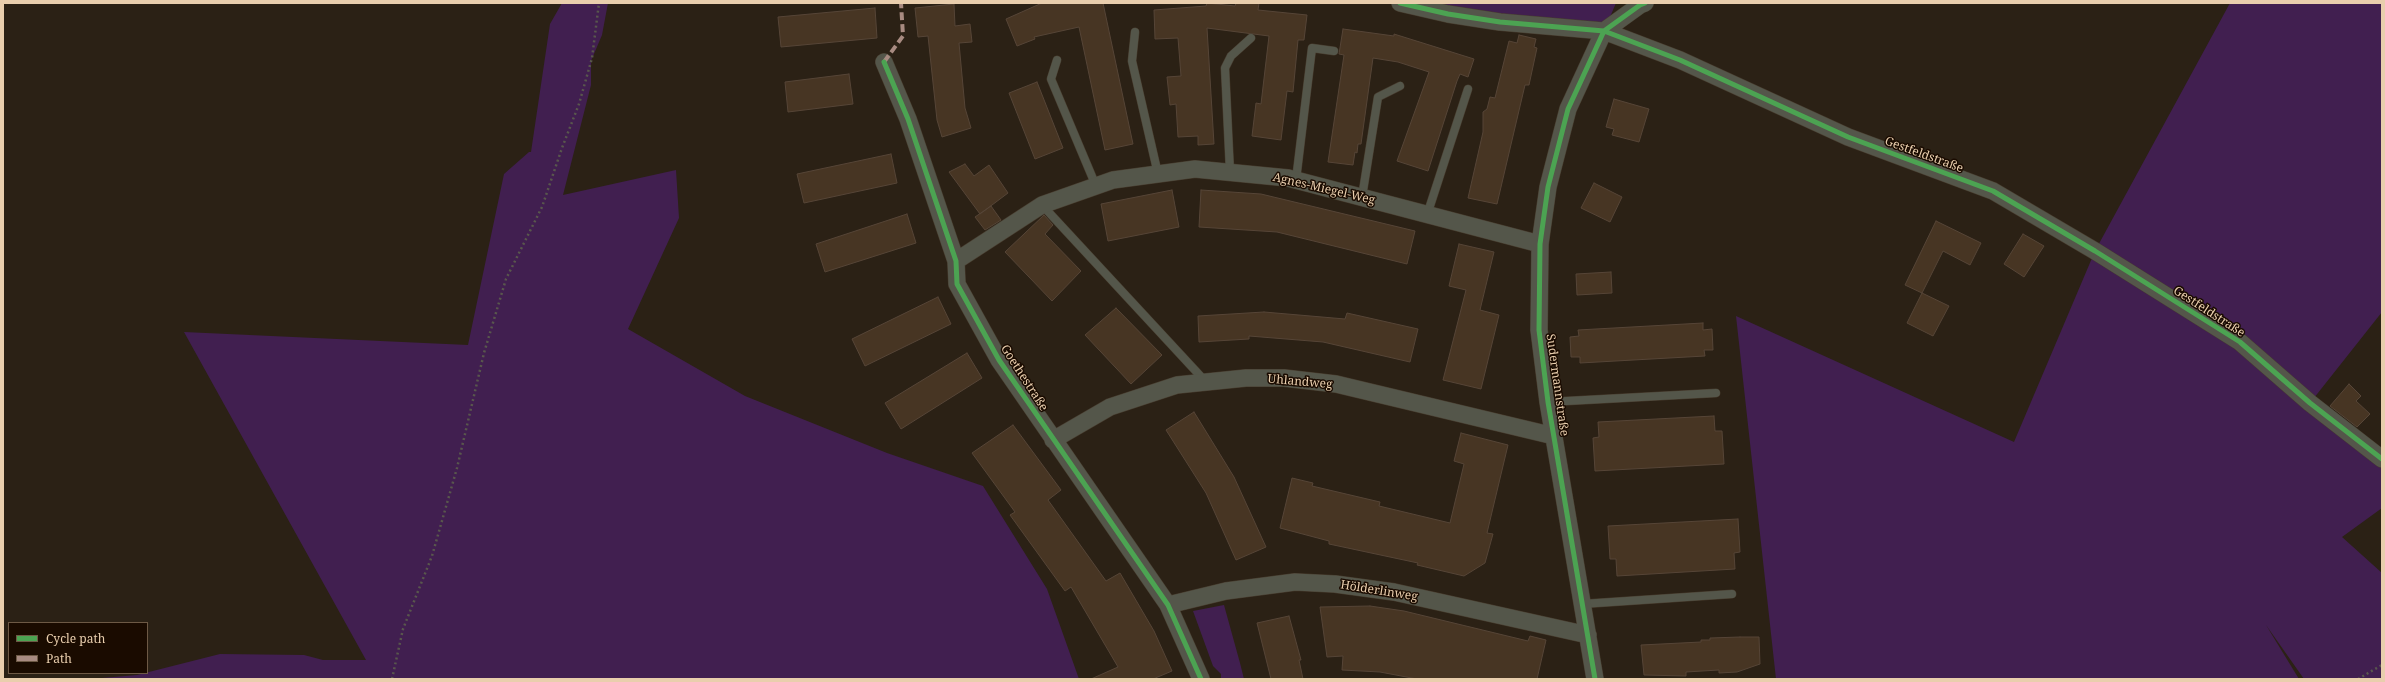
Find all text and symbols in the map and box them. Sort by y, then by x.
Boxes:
street label: Gestfeldstraße [1883,134,1965,176]
street label: Agnes-Miegel-Weg [1271,170,1377,208]
street label: Gestfeldstraße [2170,283,2248,341]
street label: Sudermannstraße [1543,333,1571,437]
street label: Goethestraße [997,342,1051,414]
street label: Uhlandweg [1267,372,1333,392]
street label: Hölderlinweg [1339,578,1419,604]
legend [8,622,148,674]
text: Cycle path [46,630,105,647]
text: Path [46,650,72,667]

